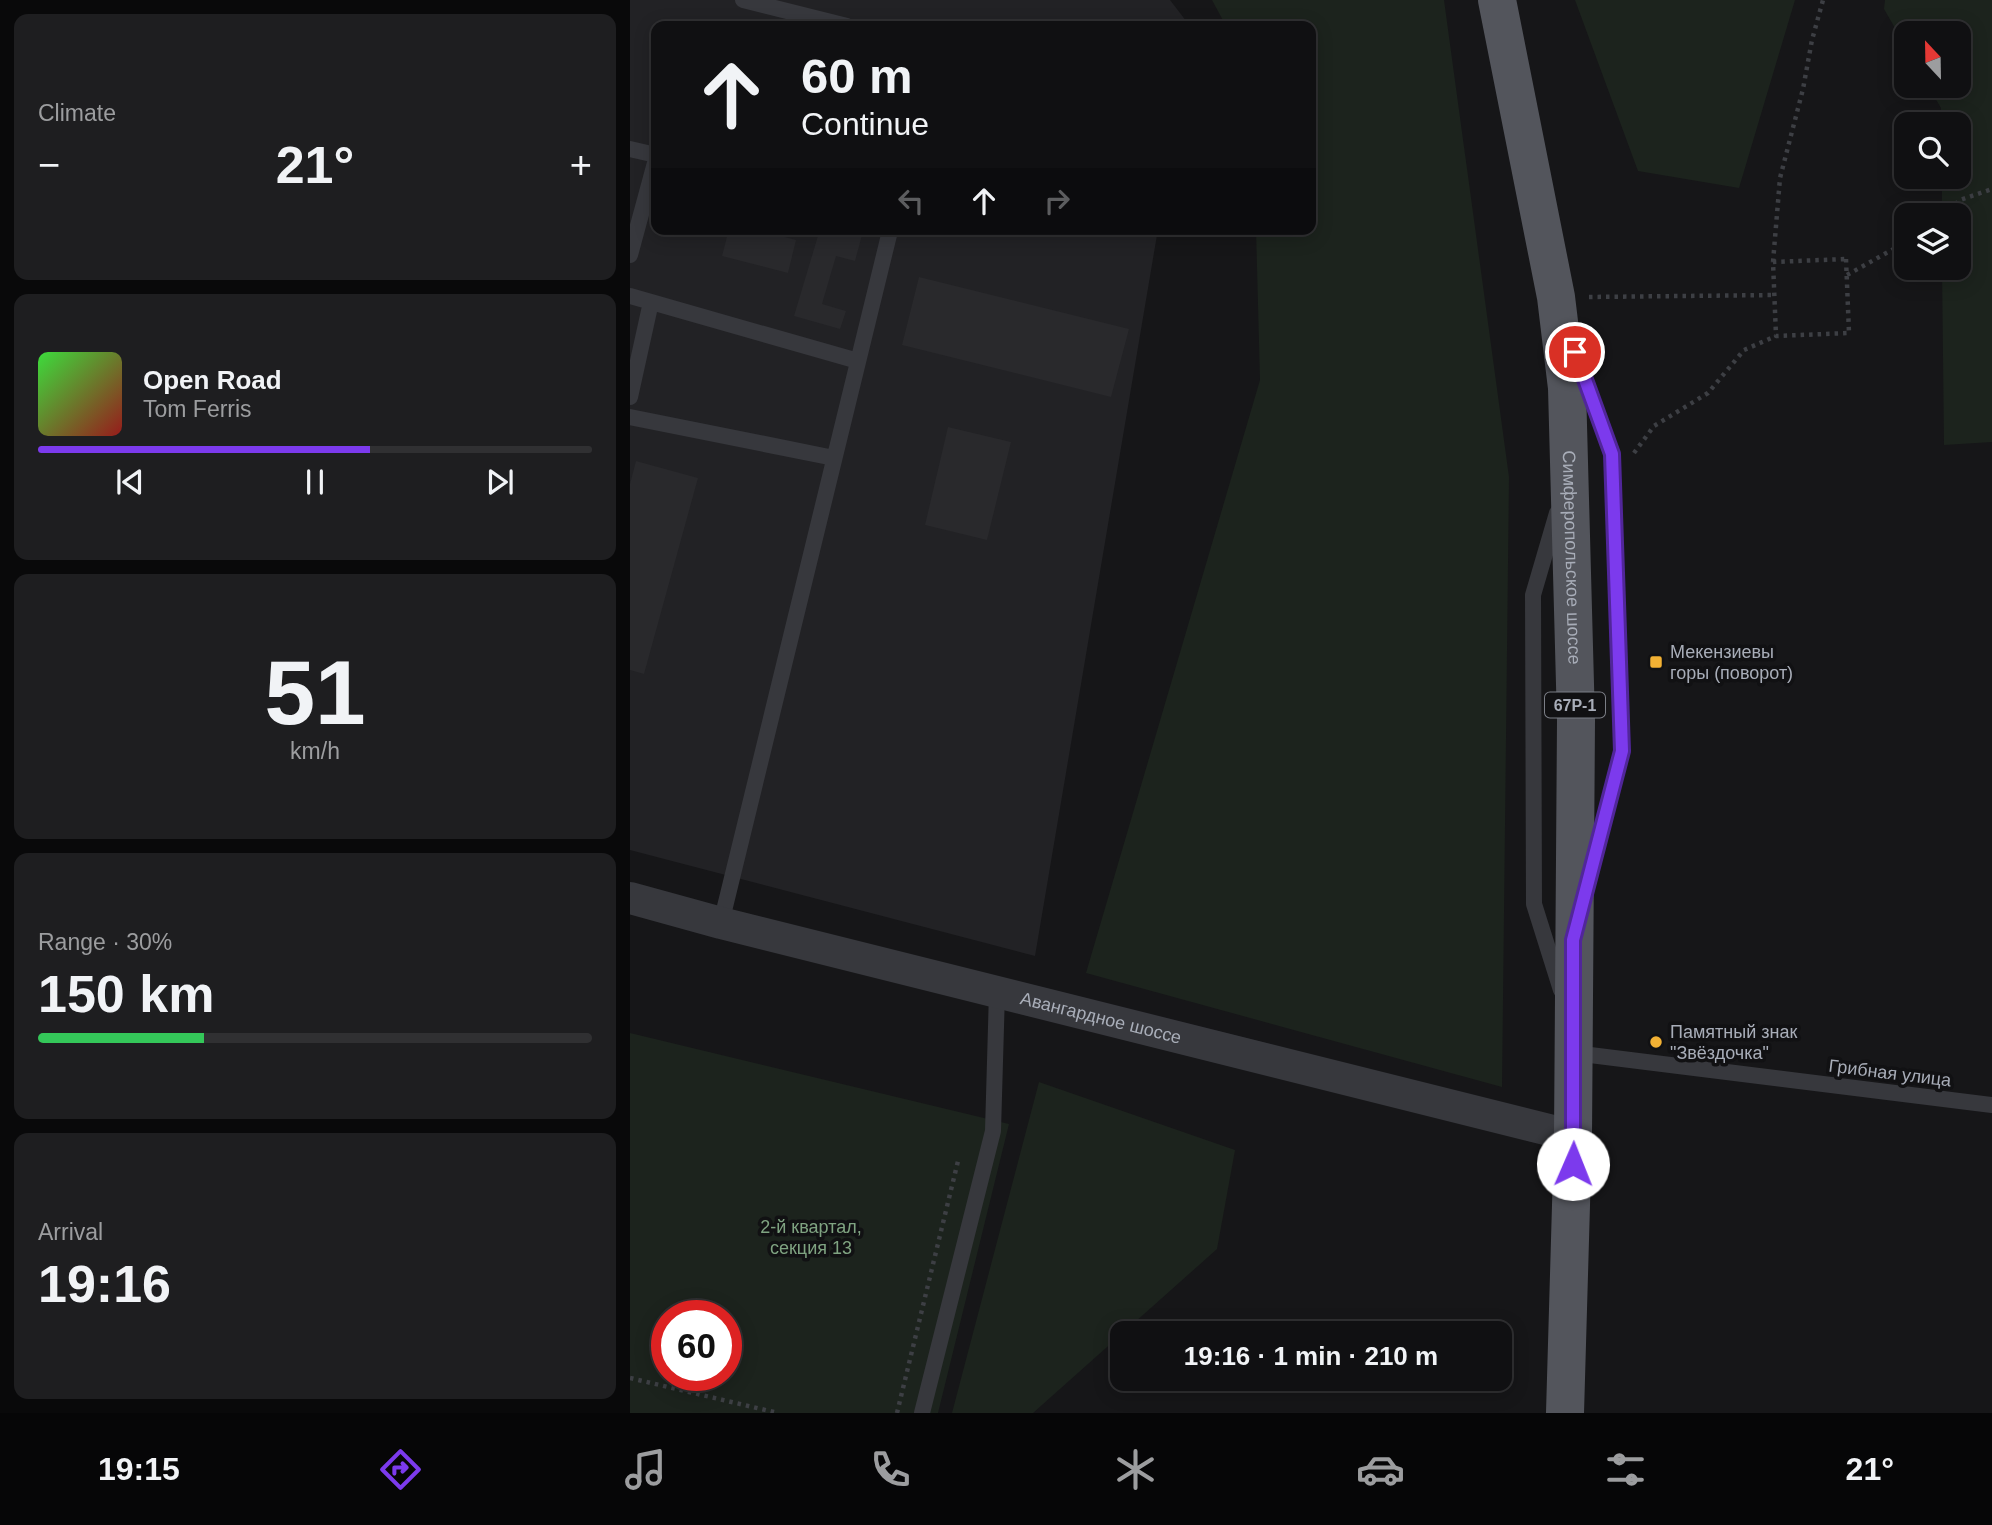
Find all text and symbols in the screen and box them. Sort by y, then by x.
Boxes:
north arrow [1894,21,1970,98]
map controls [1894,21,1971,280]
icon: ahead [686,49,777,140]
text: 60 m [801,49,913,103]
text: Climate [38,100,116,126]
text: Continue [801,106,929,142]
button: search [1894,112,1971,189]
text: 21° [276,136,354,194]
text: − [38,144,60,186]
text: + [570,144,592,186]
icon: left [892,182,930,220]
icon: ahead [965,182,1003,220]
icon: right [1038,182,1076,220]
button: layers [1894,203,1971,280]
pin [1545,322,1605,382]
icon: arrive [1556,333,1594,371]
text: Open Road [143,365,282,395]
text: Tom Ferris [143,396,252,422]
street label: Симферопольское шоссе [1559,450,1584,665]
icon: previous [111,463,149,501]
icon: pause [296,463,334,501]
icon: next [481,463,519,501]
text: 51 [264,642,366,743]
place label: Мекензиевы горы (поворот) [1670,642,1793,683]
marker: Мекензиевы горы (поворот) [1648,654,1664,670]
road number: 67Р-1 [1545,692,1605,718]
text: km/h [290,738,340,764]
text: Range · 30% [38,929,172,955]
text: 150 km [38,965,214,1023]
street label: Авангардное шоссе [1018,988,1183,1048]
place label: Памятный знак "Звёздочка" [1670,1022,1797,1063]
marker: Памятный знак "Звёздочка" [1648,1034,1664,1050]
street label: Грибная улица [1828,1056,1953,1091]
position arrow [1536,1127,1610,1201]
park label: 2-й квартал, секция 13 [760,1217,862,1258]
text: Arrival [38,1219,103,1245]
text: 19:16 [38,1255,171,1313]
speed limit sign: 60 [651,1300,742,1391]
text: 19:16 · 1 min · 210 m [1184,1341,1438,1371]
icon: directions [376,1445,425,1494]
icon: music [621,1445,670,1494]
icon: phone [866,1445,915,1494]
icon: climate [1111,1445,1160,1494]
icon: car [1356,1445,1405,1494]
icon: filters [1601,1445,1650,1494]
text: 19:15 [98,1451,180,1487]
text: 21° [1846,1451,1894,1487]

